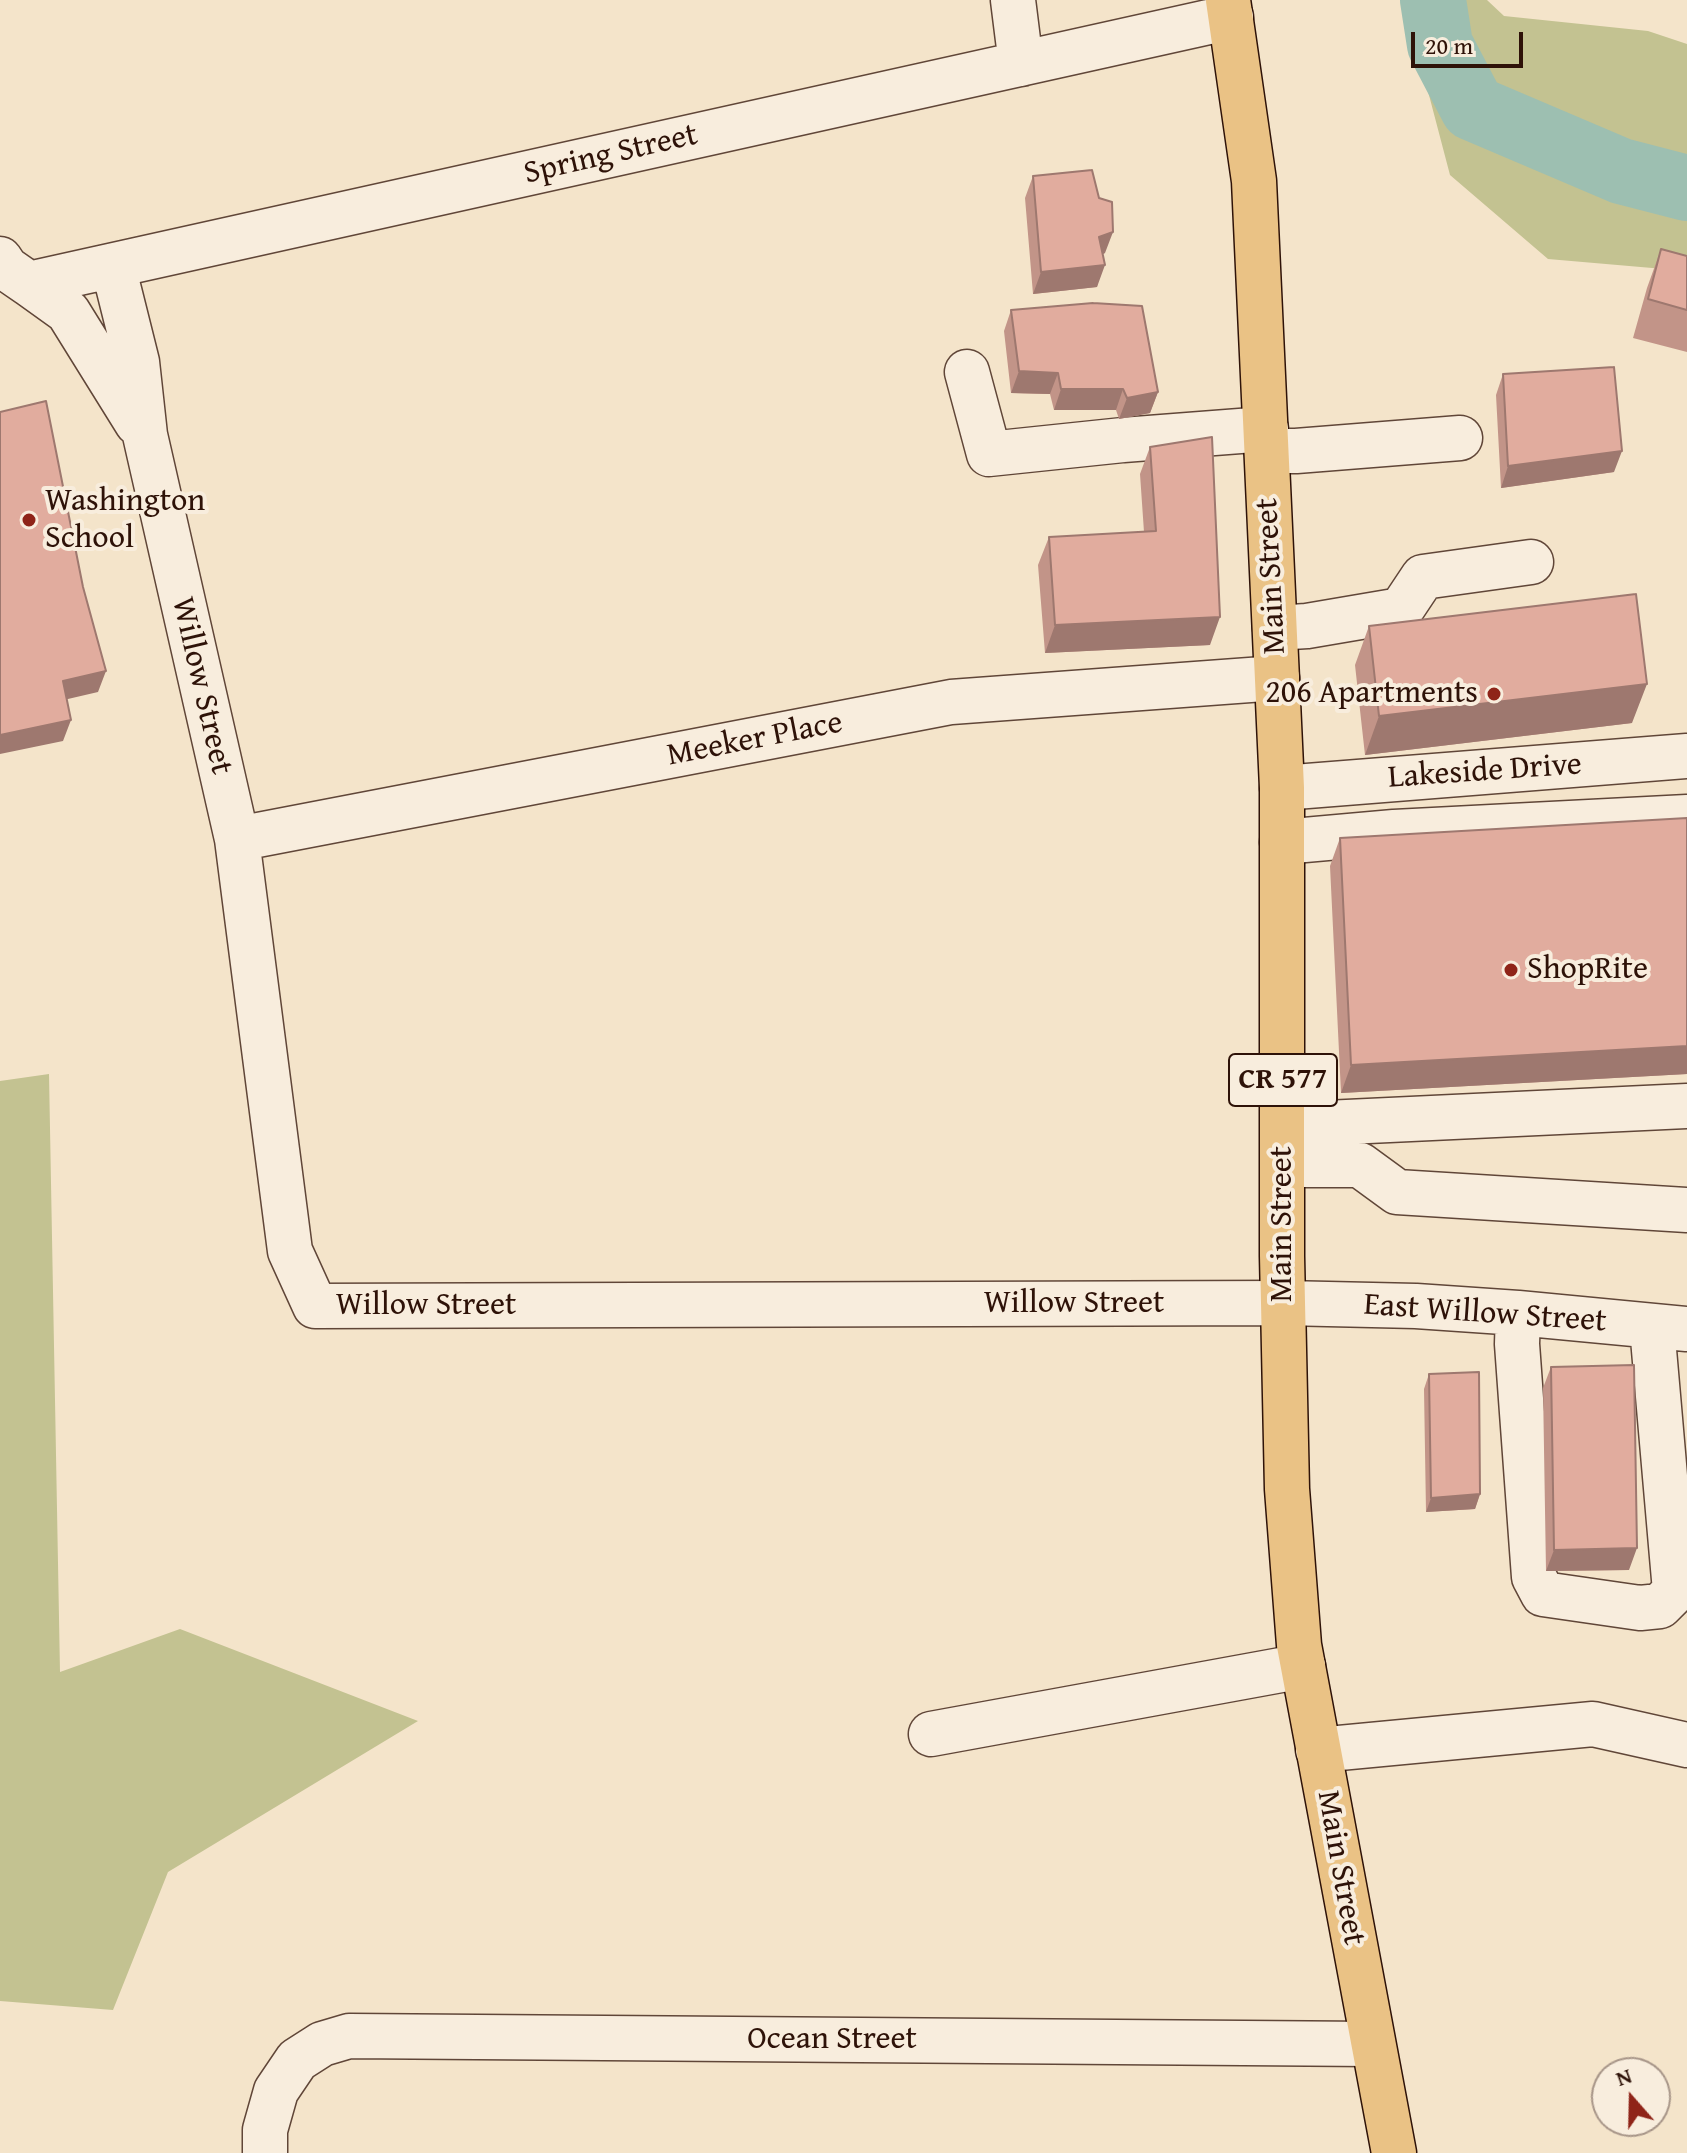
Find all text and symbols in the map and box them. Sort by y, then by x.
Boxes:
scale bar [1415,16,1527,66]
text: 20 m [1425,28,1473,63]
street label: Spring Street [520,116,702,194]
place label: Washington School [45,483,205,558]
street label: Main Street [1249,497,1295,655]
marker: Washington School [20,511,38,529]
street label: Willow Street [162,594,240,778]
place label: 206 Apartments [1265,675,1478,713]
marker: 206 Apartments [1485,685,1503,703]
street label: Meeker Place [664,704,846,776]
street label: Lakeside Drive [1387,746,1583,798]
place label: ShopRite [1527,951,1648,989]
marker: ShopRite [1502,961,1520,979]
road number: CR 577 [1229,1054,1337,1106]
street label: Main Street [1264,1146,1302,1302]
street label: Willow Street [984,1285,1164,1323]
street label: East Willow Street [1362,1286,1608,1342]
street label: Willow Street [336,1287,516,1325]
street label: Main Street [1308,1788,1372,1948]
street label: Ocean Street [747,2021,917,2059]
north arrow [1591,2057,1671,2137]
text: N [1611,2059,1636,2094]

